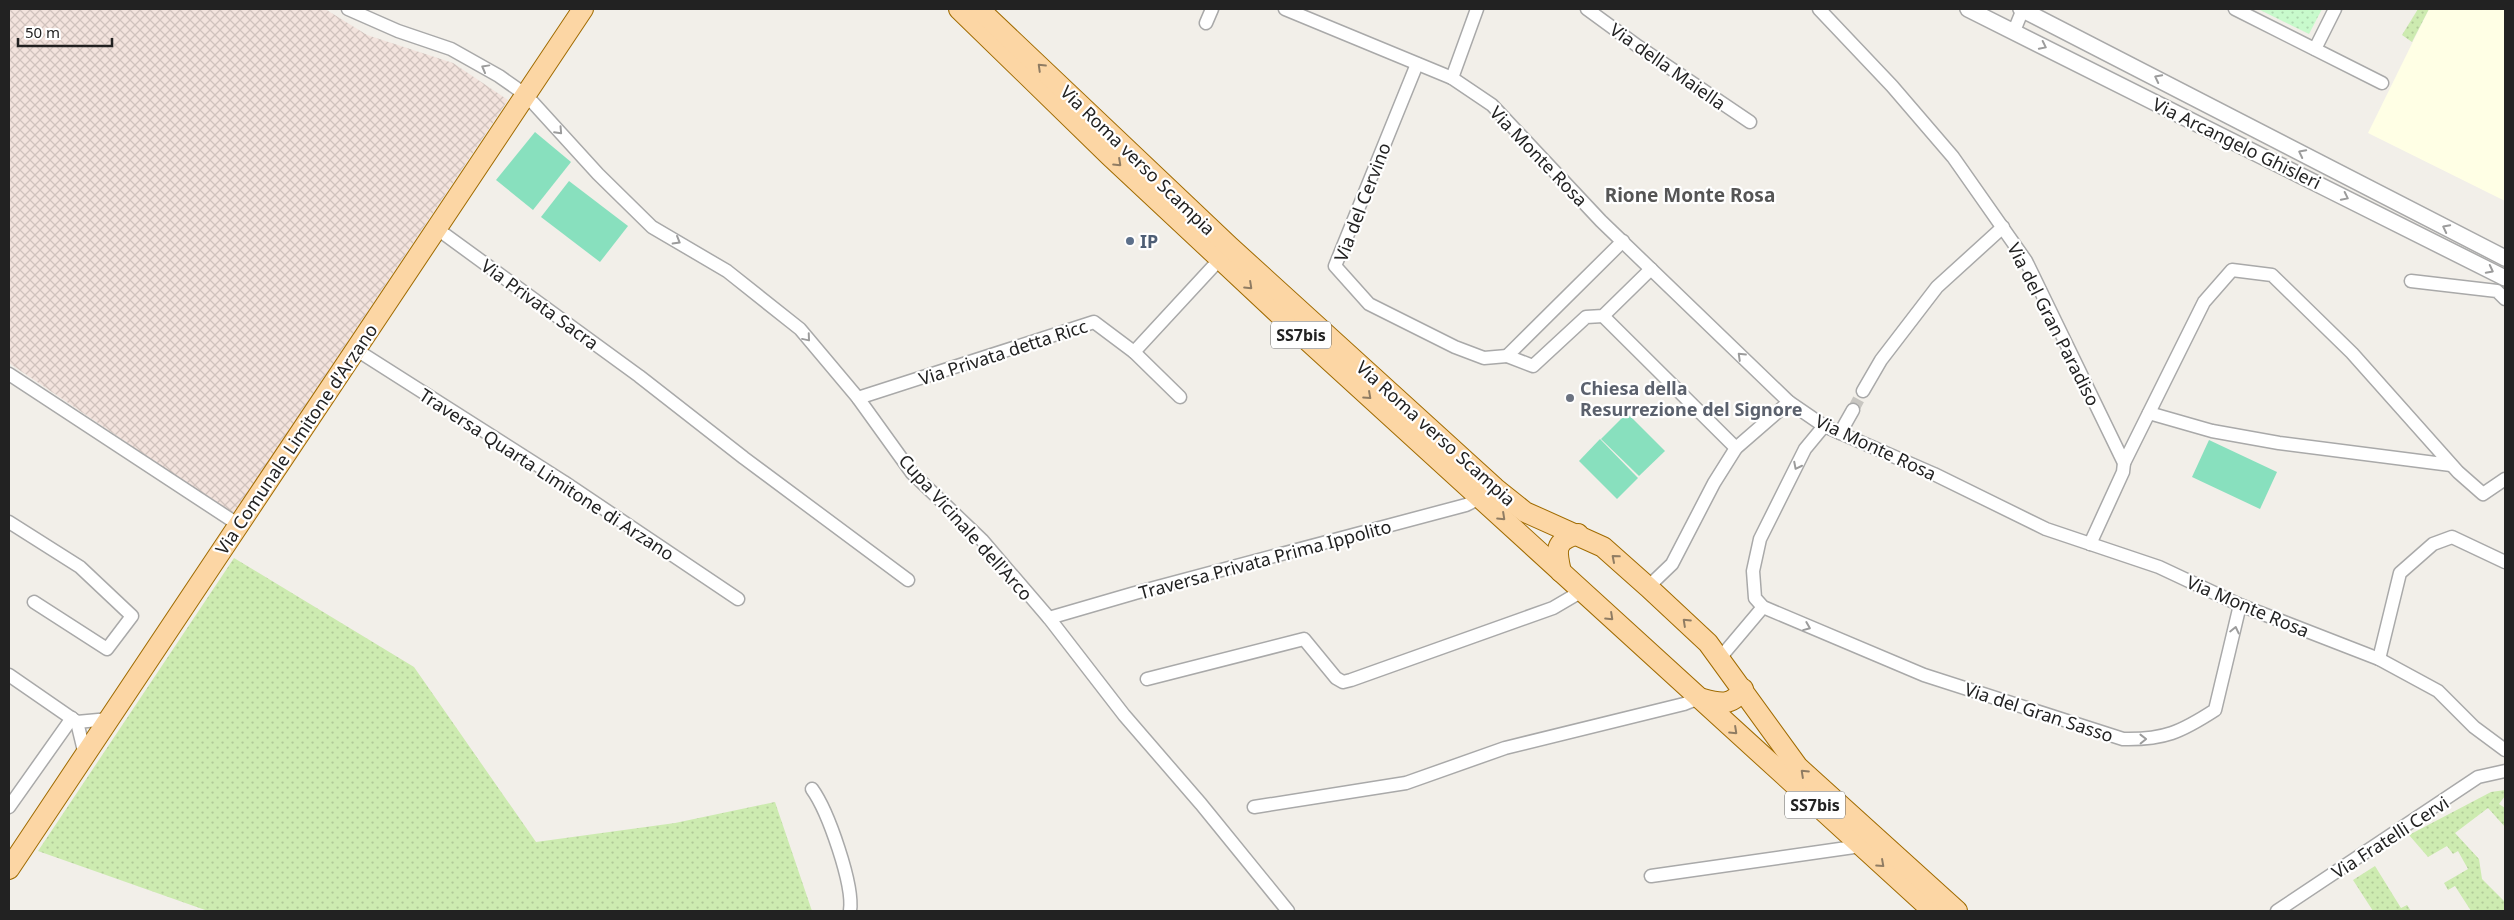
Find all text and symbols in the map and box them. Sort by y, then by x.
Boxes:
scale bar [18,15,111,47]
street label: Via della Maiella [1605,17,1731,115]
text: 50 m [25,22,60,42]
one-way arrow [2038,40,2047,50]
one-way arrow [1038,64,1047,73]
one-way arrow [481,65,490,75]
one-way arrow [2154,74,2163,84]
street label: Via Roma verso Scampia [1056,80,1220,240]
street label: Via Arcangelo Ghisleri [2149,92,2325,194]
street label: Via Monte Rosa [1485,101,1593,211]
one-way arrow [553,125,562,134]
street label: Via del Cervino [1328,139,1396,265]
one-way arrow [2298,149,2307,159]
one-way arrow [1112,157,1121,166]
district label: Rione Monte Rosa [1605,182,1775,208]
one-way arrow [2340,190,2349,201]
one-way arrow [2443,224,2452,234]
place label: IP [1140,229,1158,253]
one-way arrow [671,235,680,245]
marker: IP [1124,235,1136,247]
street label: Via del Gran Paradiso [2002,238,2106,410]
street label: Via Privata Sacra [477,253,603,355]
one-way arrow [2485,264,2494,274]
one-way arrow [1243,280,1252,289]
street label: Via Privata detta Ricc [916,313,1091,391]
street label: Via Comunale Limitone d'Arzano [210,319,382,559]
road number: SS7bis [1271,322,1331,348]
one-way arrow [801,332,810,341]
one-way arrow [1738,353,1747,362]
street label: Via Roma verso Scampia [1351,355,1521,511]
place label: Chiesa della Resurrezione del Signore [1580,376,1802,421]
street label: Traversa Quarta Limitone di Arzano [415,382,679,566]
one-way arrow [1363,390,1372,399]
marker: Chiesa della Resurrezione del Signore [1564,392,1576,404]
street label: Via Monte Rosa [1812,409,1940,485]
street label: Cupa Vicinale dell'Arco [894,449,1038,605]
one-way arrow [1793,461,1803,470]
one-way arrow [1496,511,1505,520]
street label: Traversa Privata Prima Ippolito [1136,514,1394,604]
one-way arrow [1612,555,1621,563]
street label: Via Monte Rosa [2183,569,2313,643]
one-way arrow [1604,611,1613,620]
one-way arrow [1683,619,1692,628]
one-way arrow [1802,620,1811,631]
one-way arrow [2229,625,2240,634]
street label: Via del Gran Sasso [1962,677,2116,747]
one-way arrow [1729,725,1738,734]
one-way arrow [2139,734,2147,744]
one-way arrow [1800,769,1809,778]
street label: Via Fratelli Cervi [2327,790,2453,884]
road number: SS7bis [1785,792,1845,818]
one-way arrow [1875,858,1884,867]

